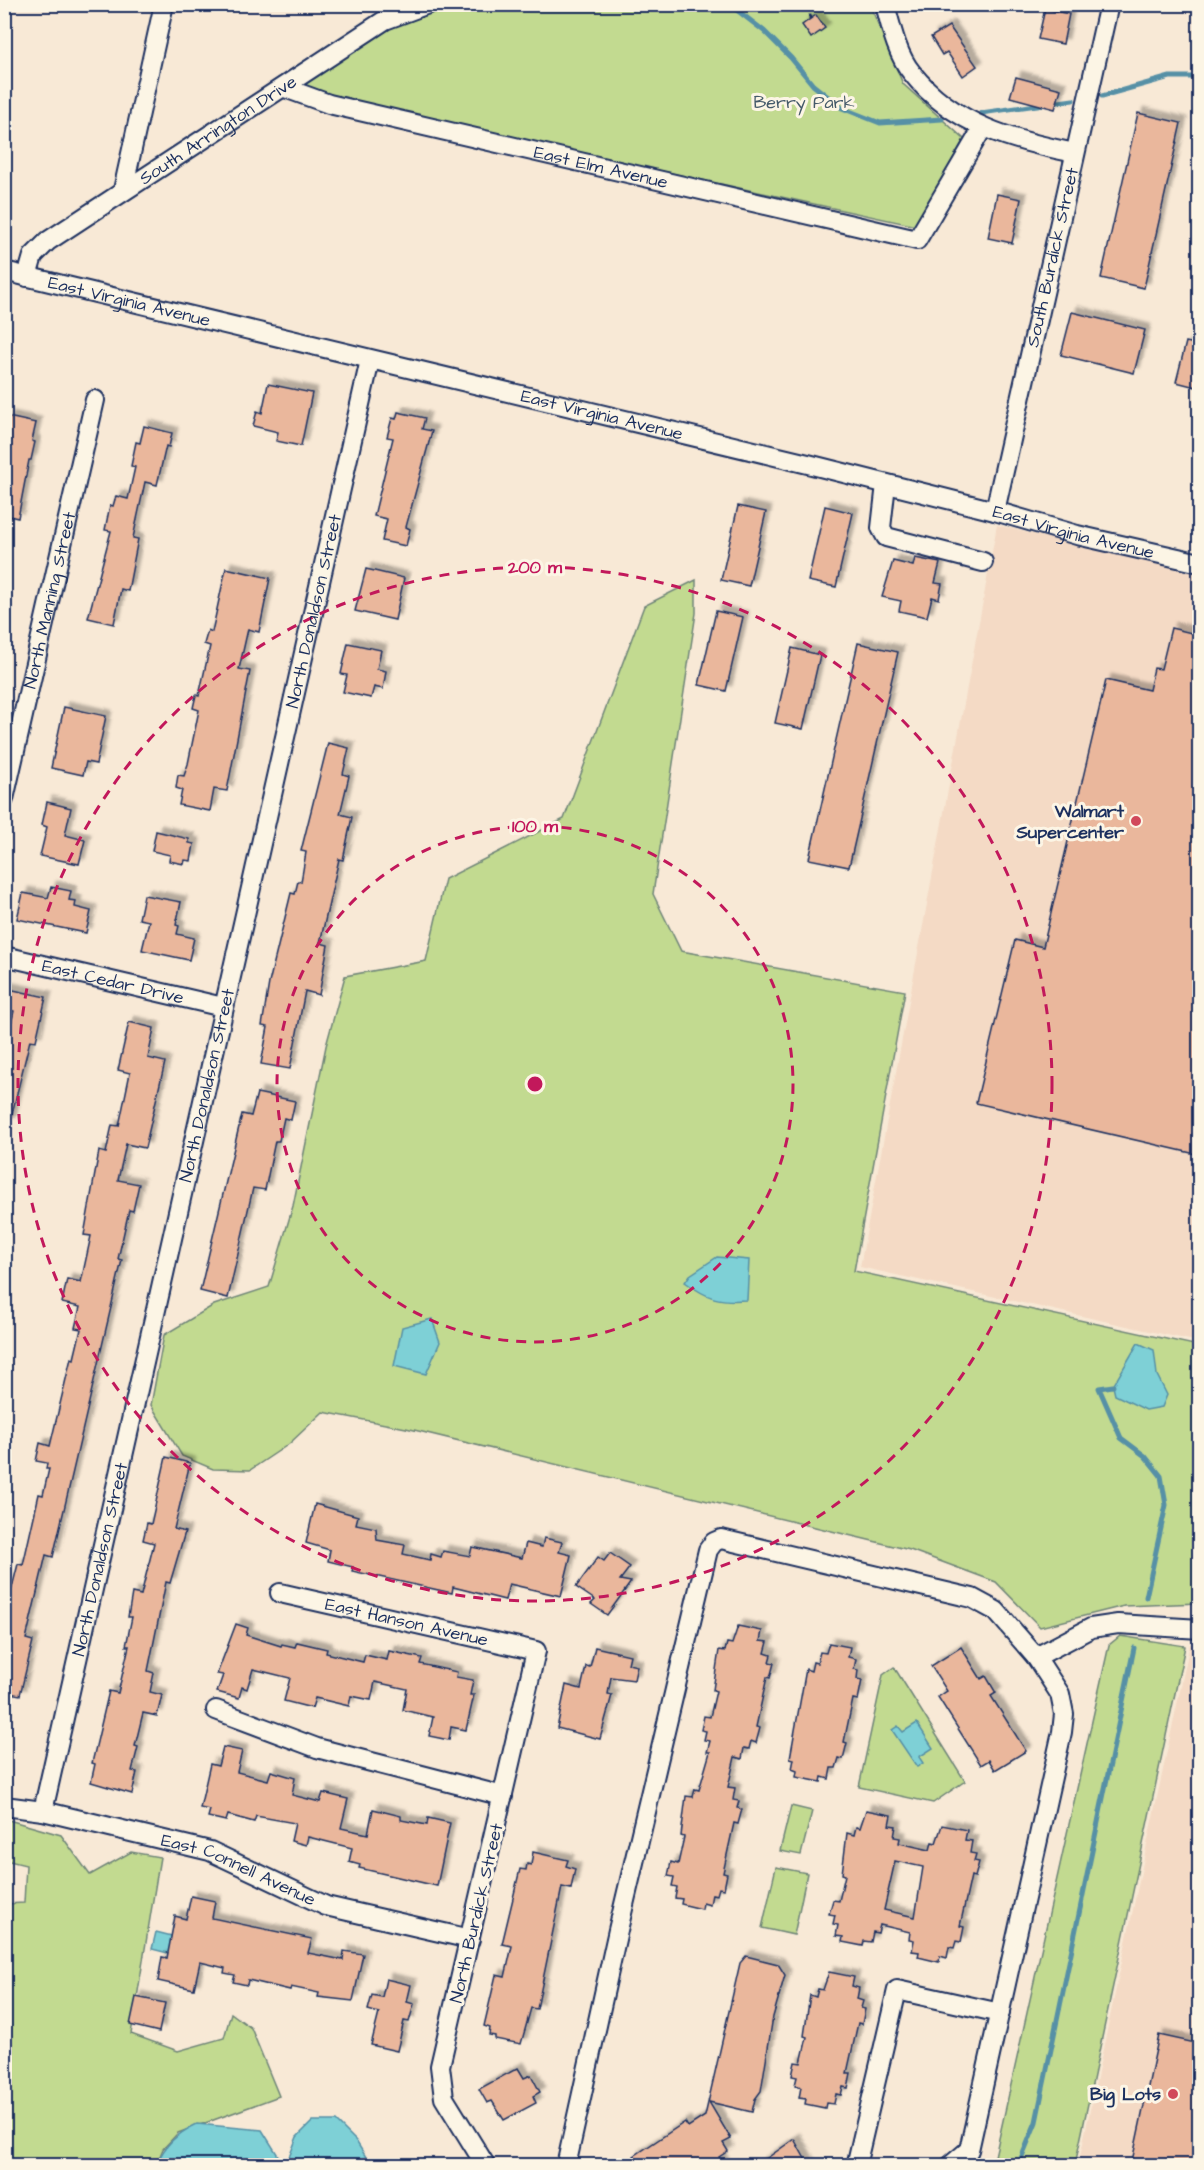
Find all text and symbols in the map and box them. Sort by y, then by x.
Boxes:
street label: South Arrington Drive [134,69,302,191]
park label: Berry Park [753,90,855,116]
street label: East Elm Avenue [532,140,671,195]
street label: South Burdick Street [1020,165,1085,350]
street label: East Virginia Avenue [46,270,213,333]
street label: East Virginia Avenue [518,384,686,447]
street label: East Virginia Avenue [990,499,1157,565]
street label: North Manning Street [18,509,82,691]
street label: North Donaldson Street [280,511,348,710]
text: 200 m [507,555,563,580]
place label: Walmart Supercenter [1016,799,1125,845]
text: 100 m [512,814,559,839]
marker: Walmart Supercenter [1129,814,1143,828]
street label: East Cedar Drive [40,953,187,1011]
street label: North Donaldson Street [173,985,241,1185]
centre of rings [525,1074,545,1094]
street label: North Donaldson Street [66,1459,134,1659]
street label: East Hanson Avenue [323,1592,491,1653]
street label: North Burdick Street [444,1820,509,2005]
street label: East Connell Avenue [159,1828,320,1912]
place label: Big Lots [1090,2082,1161,2108]
marker: Big Lots [1166,2087,1180,2101]

